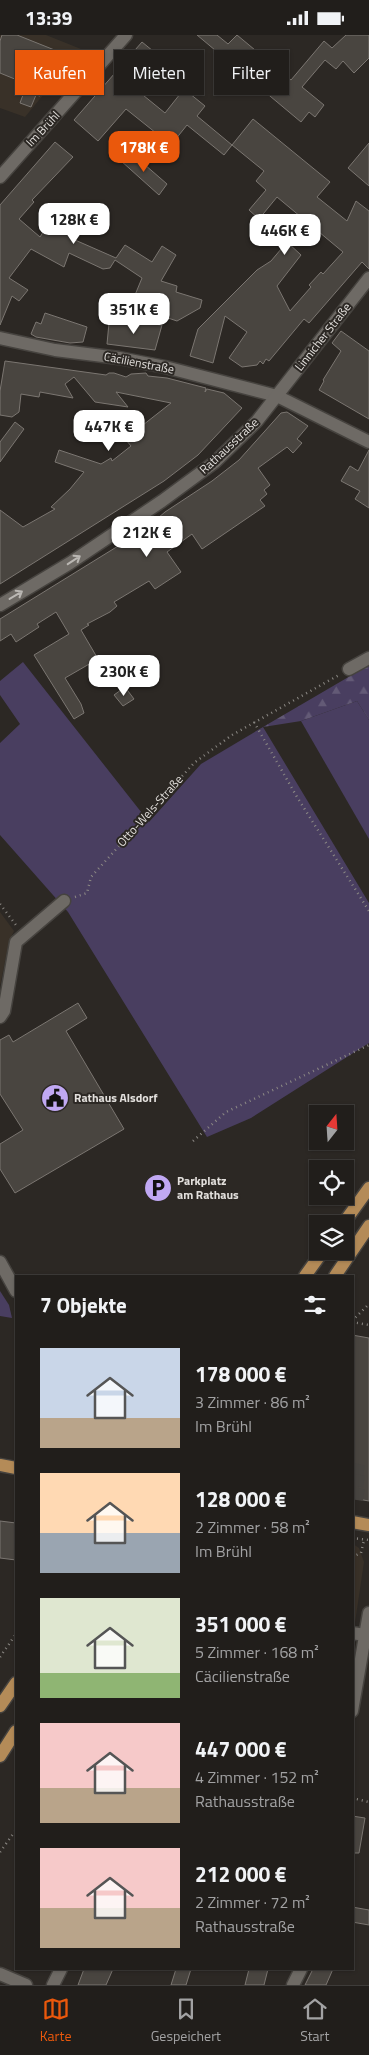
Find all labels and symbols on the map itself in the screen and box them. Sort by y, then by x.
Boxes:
street label: Im Brühl [21,107,64,151]
pin: 178K € [103,131,185,173]
pin: 128K € [33,203,115,245]
pin: 446K € [244,213,326,256]
pin: 351K € [93,293,175,335]
street label: Linnicher Straße [290,298,355,375]
street label: Cäcilienstraße [102,346,176,379]
pin: 447K € [68,409,150,452]
street label: Rathausstraße [195,413,263,478]
pin: 212K € [106,515,188,558]
one-way arrow [67,555,81,565]
one-way arrow [9,590,24,600]
pin: 230K € [83,655,165,697]
street label: Otto-Wels-Straße [112,770,187,851]
public building icon: Rathaus Alsdorf [40,1083,70,1113]
place label: Rathaus Alsdorf [74,1088,158,1107]
north arrow [309,1105,354,1150]
place label: Parkplatz am Rathaus [177,1171,239,1204]
parking icon: Parkplatz am Rathaus [143,1173,173,1203]

